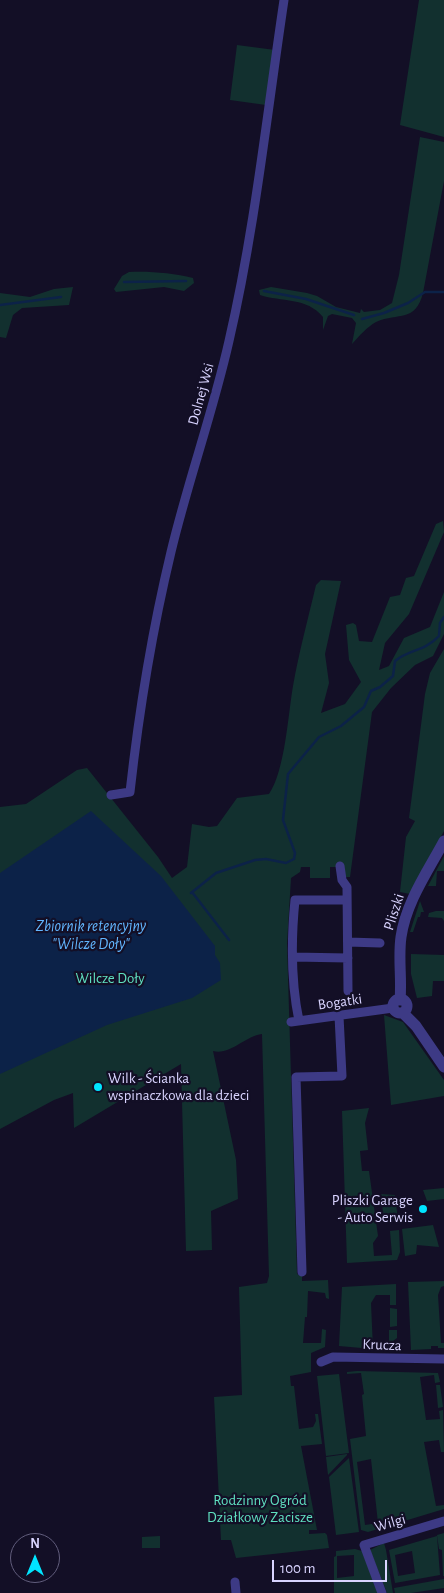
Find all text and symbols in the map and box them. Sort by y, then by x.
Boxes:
street label: Dolnej Wsi [184,361,218,427]
street label: Pliszki [380,891,408,933]
water label: Zbiornik retencyjny "Wilcze Doły" [36,916,146,954]
park label: Wilcze Doły [75,969,145,987]
street label: Bogatki [317,990,363,1014]
place label: Wilk - Ścianka wspinaczkowa dla dzieci [108,1069,249,1104]
marker: Wilk - Ścianka wspinaczkowa dla dzieci [92,1081,104,1093]
place label: Pliszki Garage - Auto Serwis [332,1191,413,1226]
marker: Pliszki Garage - Auto Serwis [417,1203,429,1215]
street label: Krucza [362,1335,402,1355]
park label: Rodzinny Ogród Działkowy Zacisze [207,1491,313,1526]
street label: Wilgi [372,1510,408,1536]
north arrow [10,1533,60,1583]
text: N [30,1537,40,1551]
scale bar [274,1550,389,1582]
text: 100 m [280,1561,315,1576]

